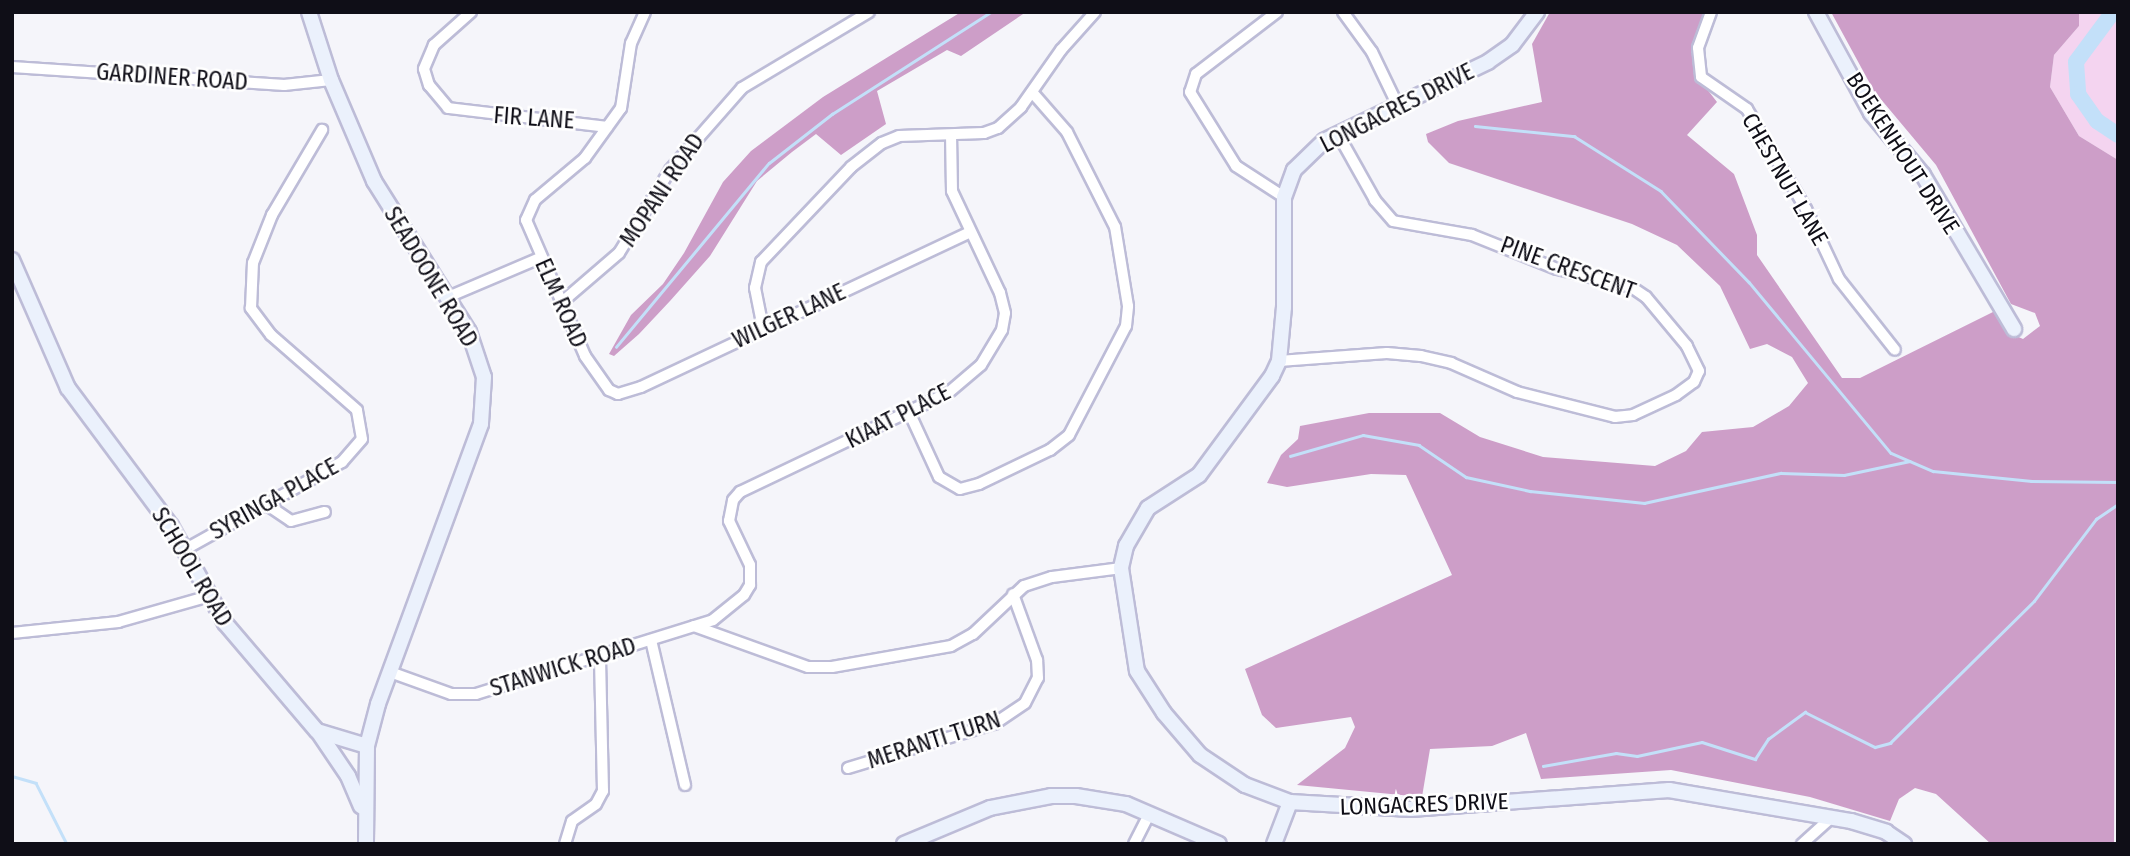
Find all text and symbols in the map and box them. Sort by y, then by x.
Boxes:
street label: LONGACRES DRIVE [1316,57,1478,159]
street label: GARDINER ROAD [95,58,249,96]
street label: BOEKENHOUT DRIVE [1840,67,1966,239]
street label: FIR LANE [493,101,575,135]
street label: CHESTNUT LANE [1736,108,1834,250]
street label: MOPANI ROAD [614,128,710,252]
street label: SEADOONE ROAD [378,202,484,352]
street label: PINE CRESCENT [1497,231,1639,305]
street label: ELM ROAD [529,254,593,352]
street label: WILGER LANE [728,278,850,354]
street label: KIAAT PLACE [841,378,955,454]
street label: SYRINGA PLACE [205,452,343,546]
street label: SCHOOL ROAD [146,503,238,631]
street label: STANWICK ROAD [487,632,639,702]
street label: MERANTI TURN [864,705,1004,775]
street label: LONGACRES DRIVE [1339,787,1509,821]

